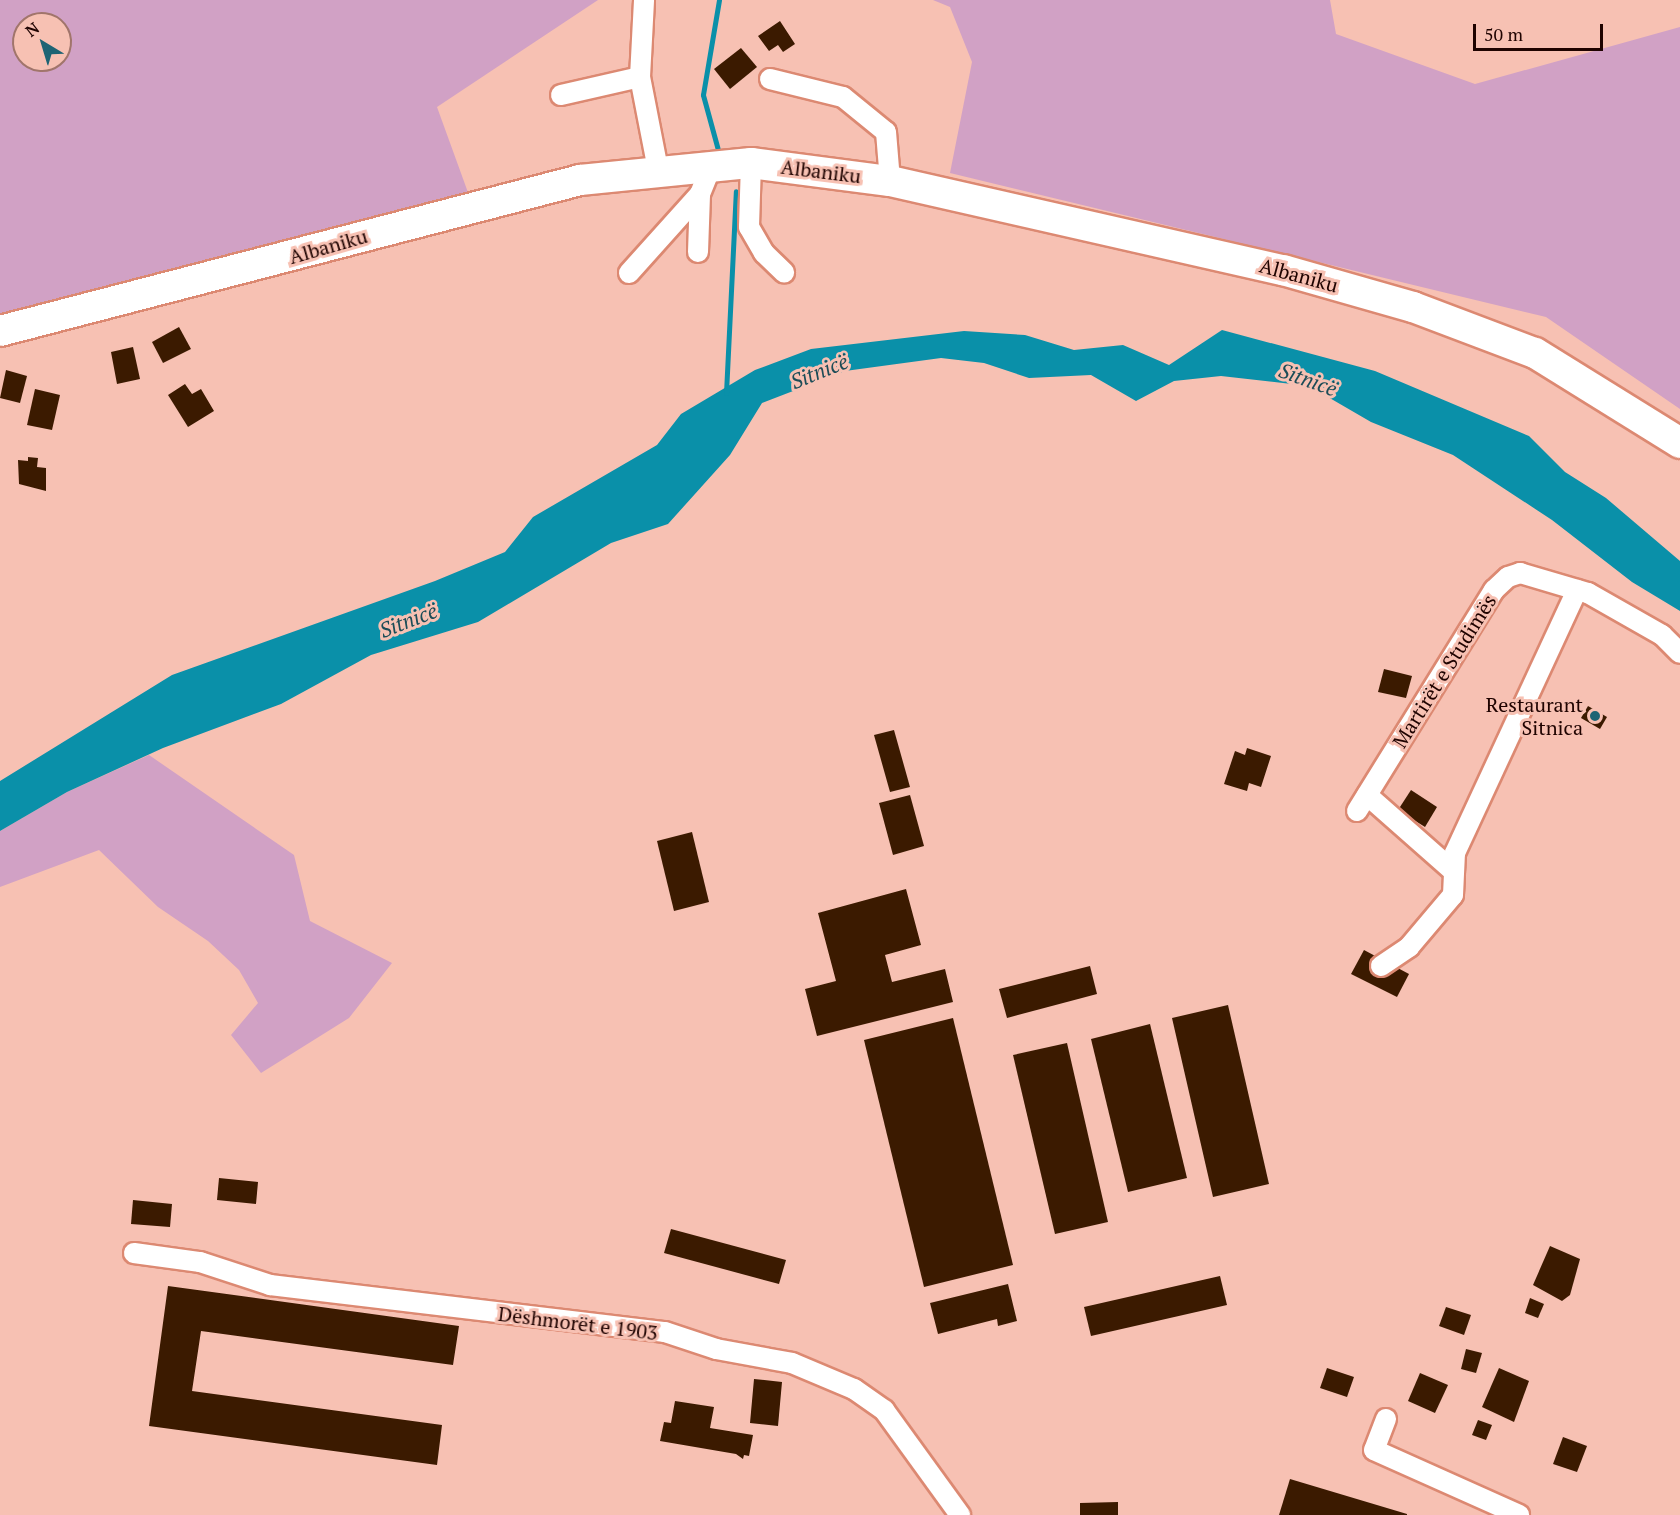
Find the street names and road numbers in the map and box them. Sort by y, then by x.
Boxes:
street label: Albaniku [780,154,862,188]
street label: Albaniku [286,223,370,269]
street label: Albaniku [1257,253,1341,297]
street label: Martirët e Studimës [1387,590,1501,752]
street label: Dëshmorët e 1903 [497,1301,659,1345]

